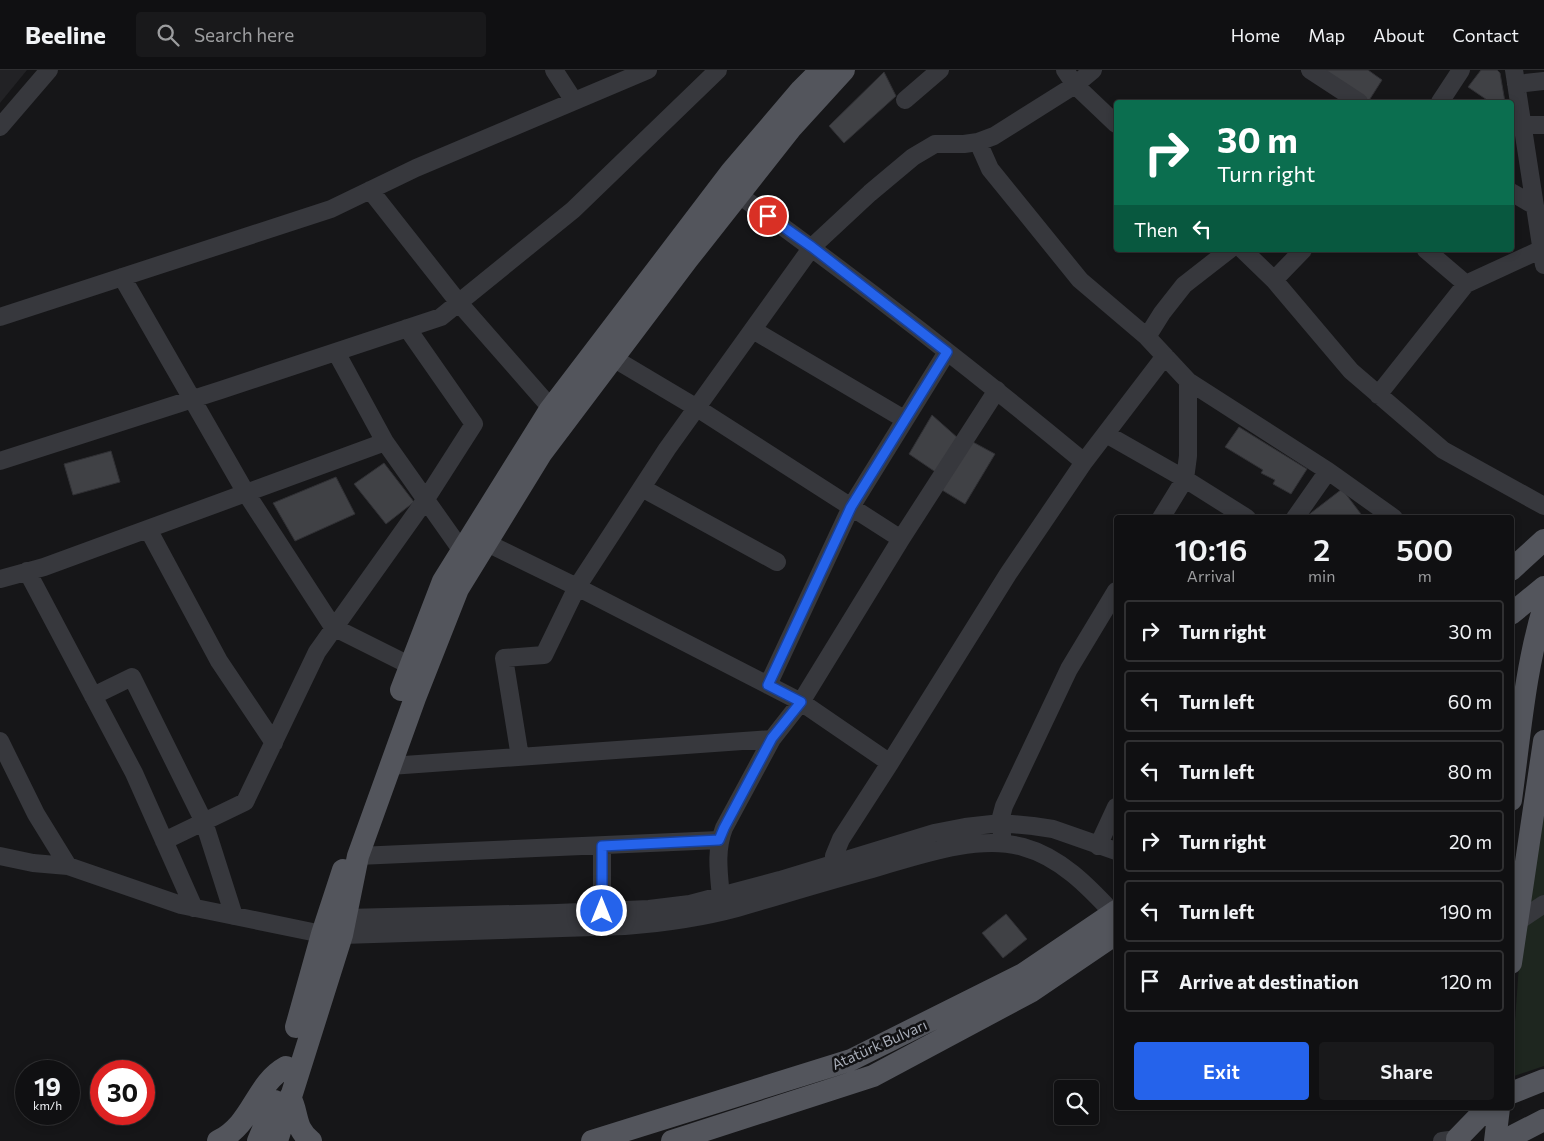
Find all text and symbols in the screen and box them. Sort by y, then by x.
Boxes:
search box [136,12,486,57]
text: Beeline [25,20,106,49]
icon: search [154,21,182,49]
text: Search here [194,23,294,46]
text: Home [1231,24,1280,46]
text: Map [1308,24,1345,46]
text: About [1373,24,1425,46]
text: Contact [1453,24,1519,46]
text: 30 m [1217,117,1298,160]
icon: right [1134,120,1199,185]
text: Turn right [1217,160,1315,187]
pin [747,195,789,237]
icon: arrive [754,202,782,230]
icon: left [1188,215,1216,243]
text: Then [1134,218,1178,241]
text: 10:16 [1175,530,1247,567]
text: 2 [1313,530,1330,567]
text: 500 [1396,530,1453,567]
text: Arrival [1187,566,1235,585]
text: min [1308,566,1335,585]
text: m [1418,566,1432,585]
icon: right [1136,617,1164,645]
text: Turn right [1179,620,1266,643]
text: 30 m [1449,620,1492,643]
icon: left [1136,687,1164,715]
text: Turn left [1179,690,1254,713]
text: 60 m [1448,690,1492,713]
icon: left [1136,757,1164,785]
text: Turn left [1179,760,1254,783]
text: 80 m [1448,760,1492,783]
icon: right [1136,827,1164,855]
text: Turn right [1179,830,1266,853]
text: 20 m [1449,830,1492,853]
position arrow [575,884,627,936]
icon: left [1136,897,1164,925]
text: Turn left [1179,900,1254,923]
text: 190 m [1440,900,1492,923]
icon: arrive [1136,967,1164,995]
text: Arrive at destination [1179,970,1359,993]
text: 120 m [1441,970,1492,993]
street label: Atatürk Bulvarı [829,1015,929,1073]
button: Exit [1134,1042,1309,1100]
button: Share [1319,1042,1494,1100]
speed limit sign: 30 [90,1060,155,1125]
text: 19 [34,1071,61,1101]
map controls [1054,1080,1099,1125]
button: search [1054,1080,1099,1125]
text: km/h [33,1098,62,1112]

